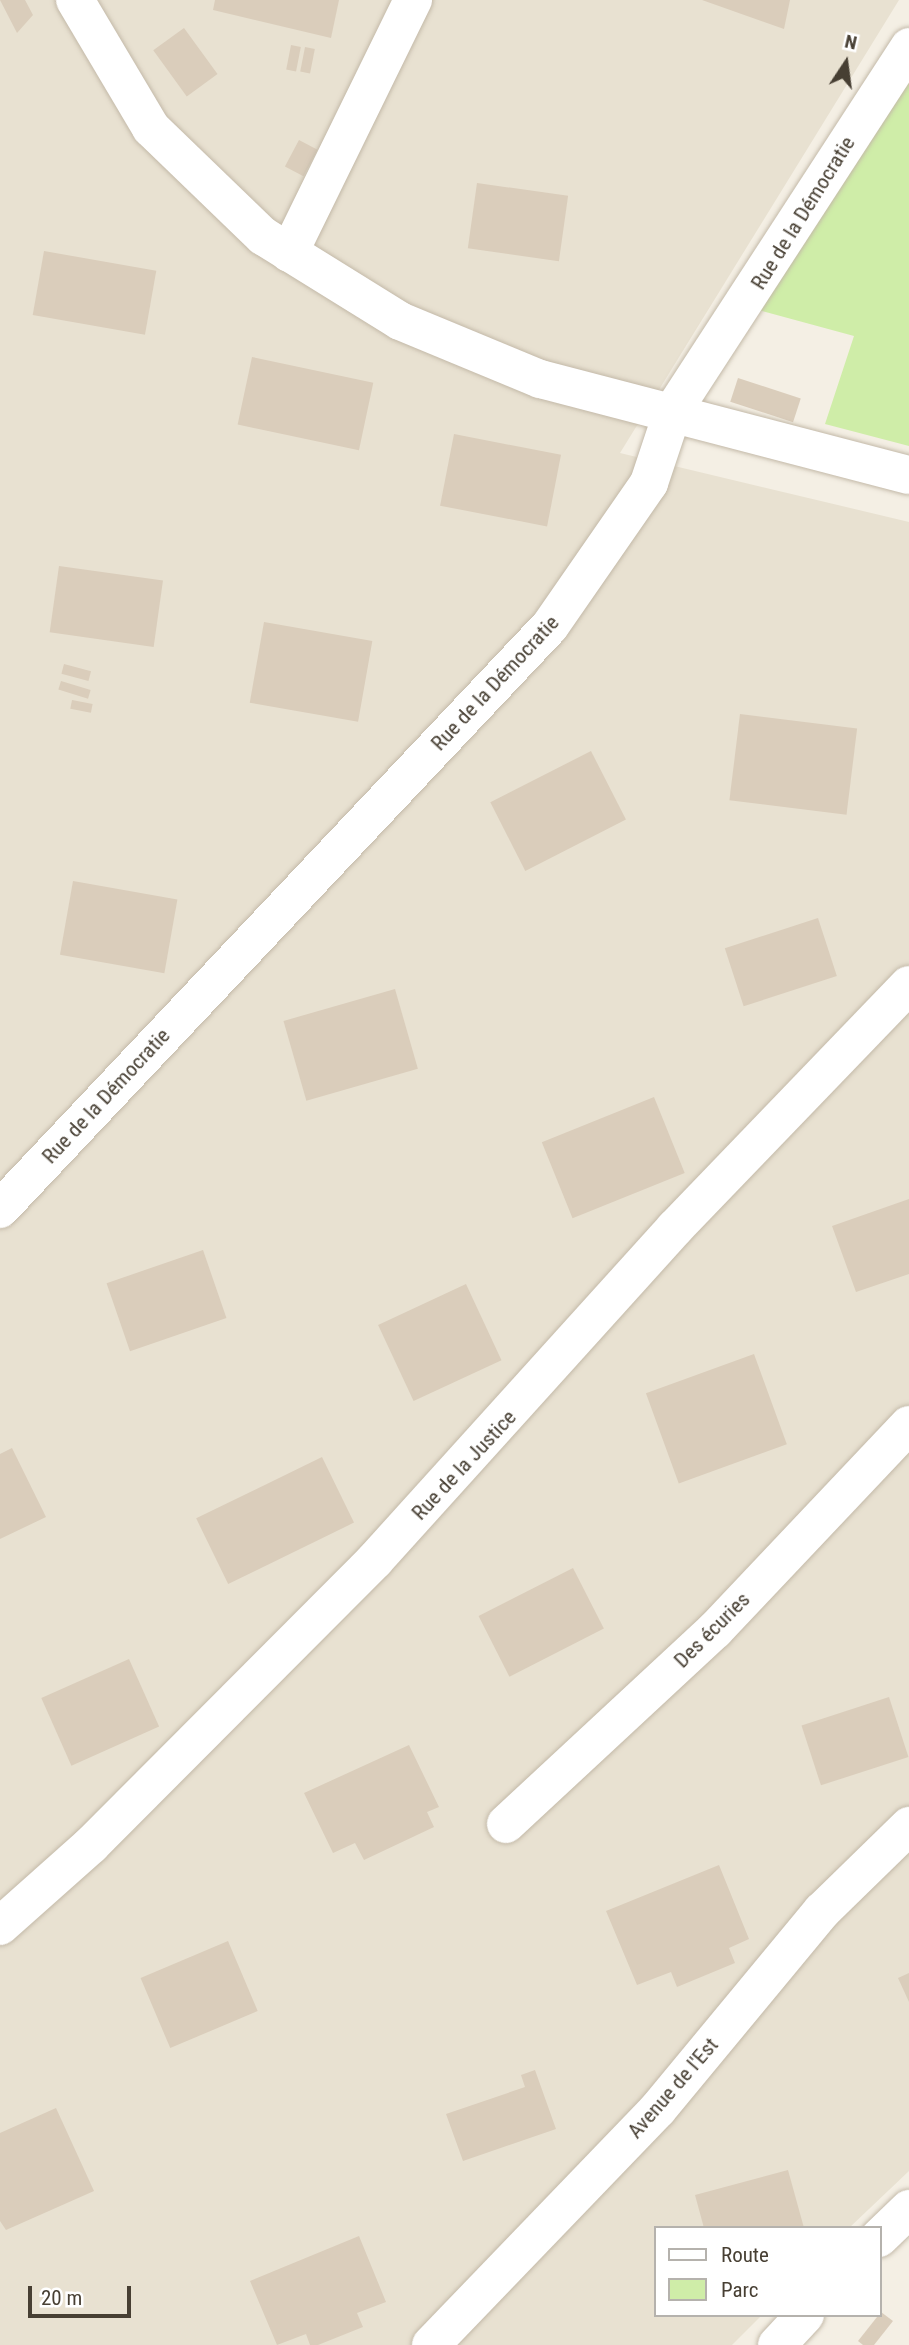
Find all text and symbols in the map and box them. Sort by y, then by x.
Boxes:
north arrow [811,28,881,98]
text: N [843,30,859,55]
street label: Rue de la Démocratie [746,132,860,294]
street label: Rue de la Démocratie [426,610,564,756]
street label: Rue de la Démocratie [37,1023,175,1169]
street label: Rue de la Justice [407,1405,521,1525]
street label: Des écuries [669,1587,755,1673]
street label: Avenue de l'Est [622,2033,724,2143]
legend [654,2226,881,2317]
text: Route [721,2243,769,2267]
scale bar [32,2272,135,2316]
text: Parc [721,2278,759,2302]
text: 20 m [41,2286,82,2310]

